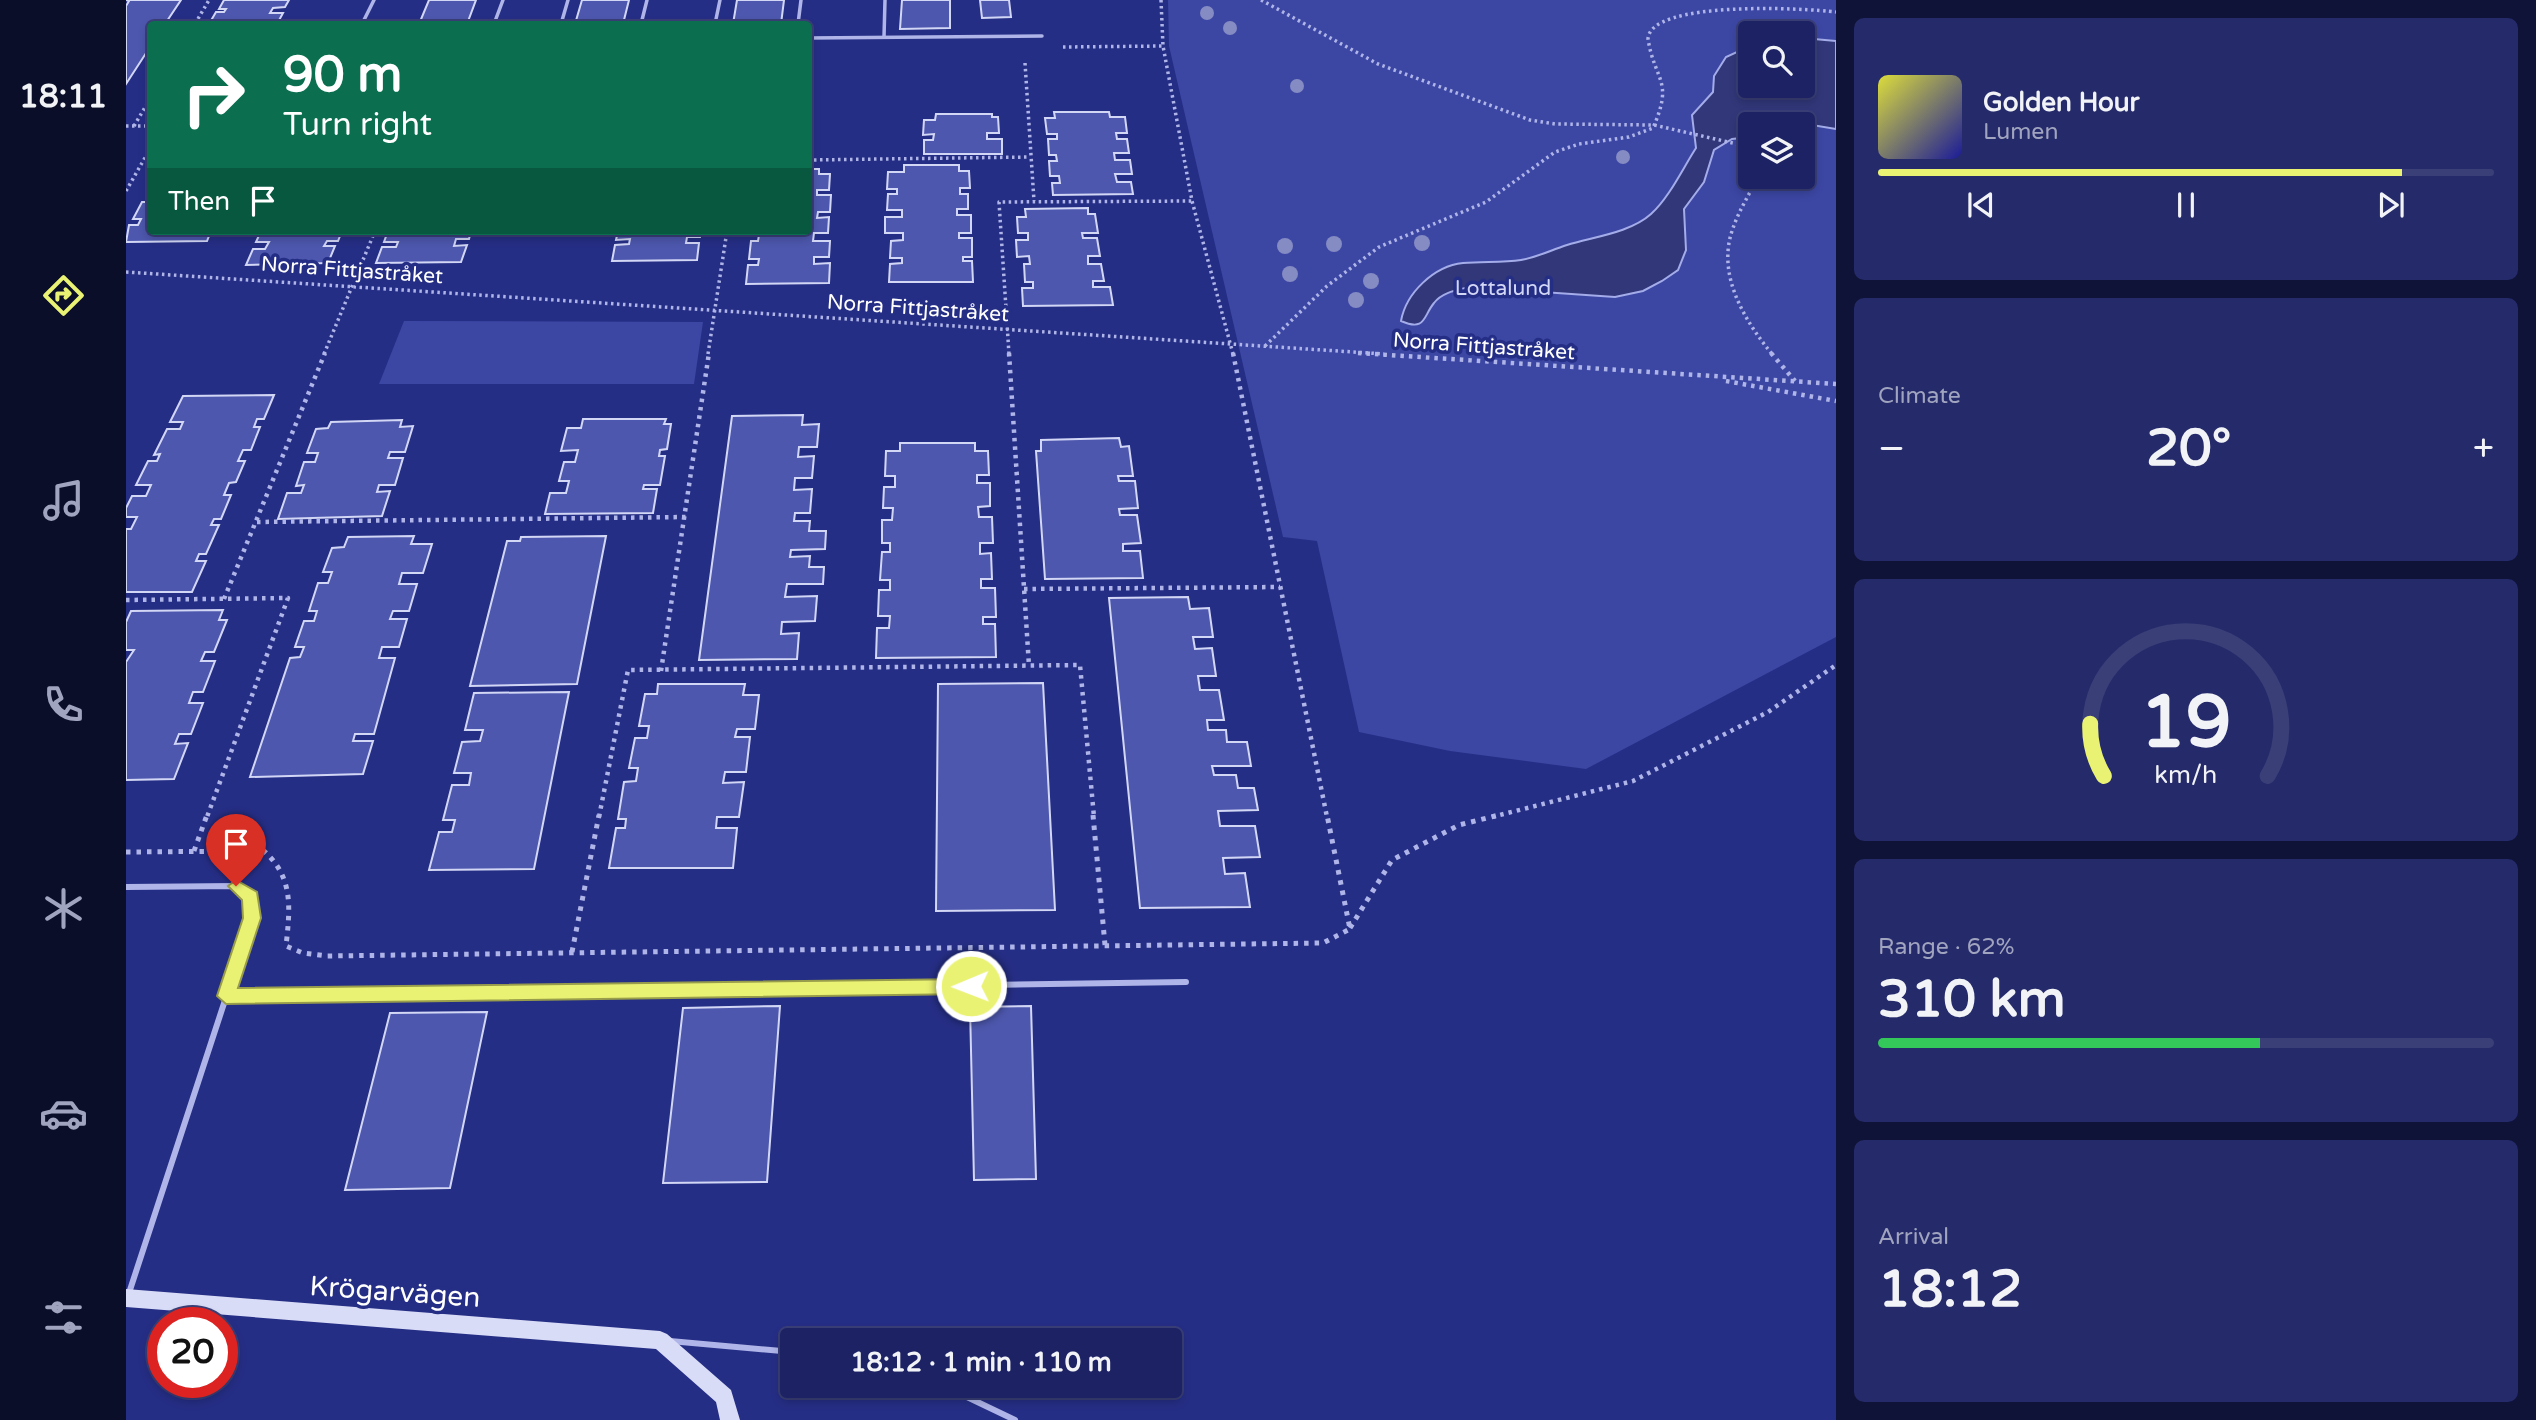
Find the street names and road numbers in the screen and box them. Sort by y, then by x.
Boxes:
street label: Norra Fittjastråket [260,252,444,289]
street label: Norra Fittjastråket [826,290,1010,327]
street label: Norra Fittjastråket [1392,328,1576,365]
street label: Krögarvägen [308,1269,482,1315]

